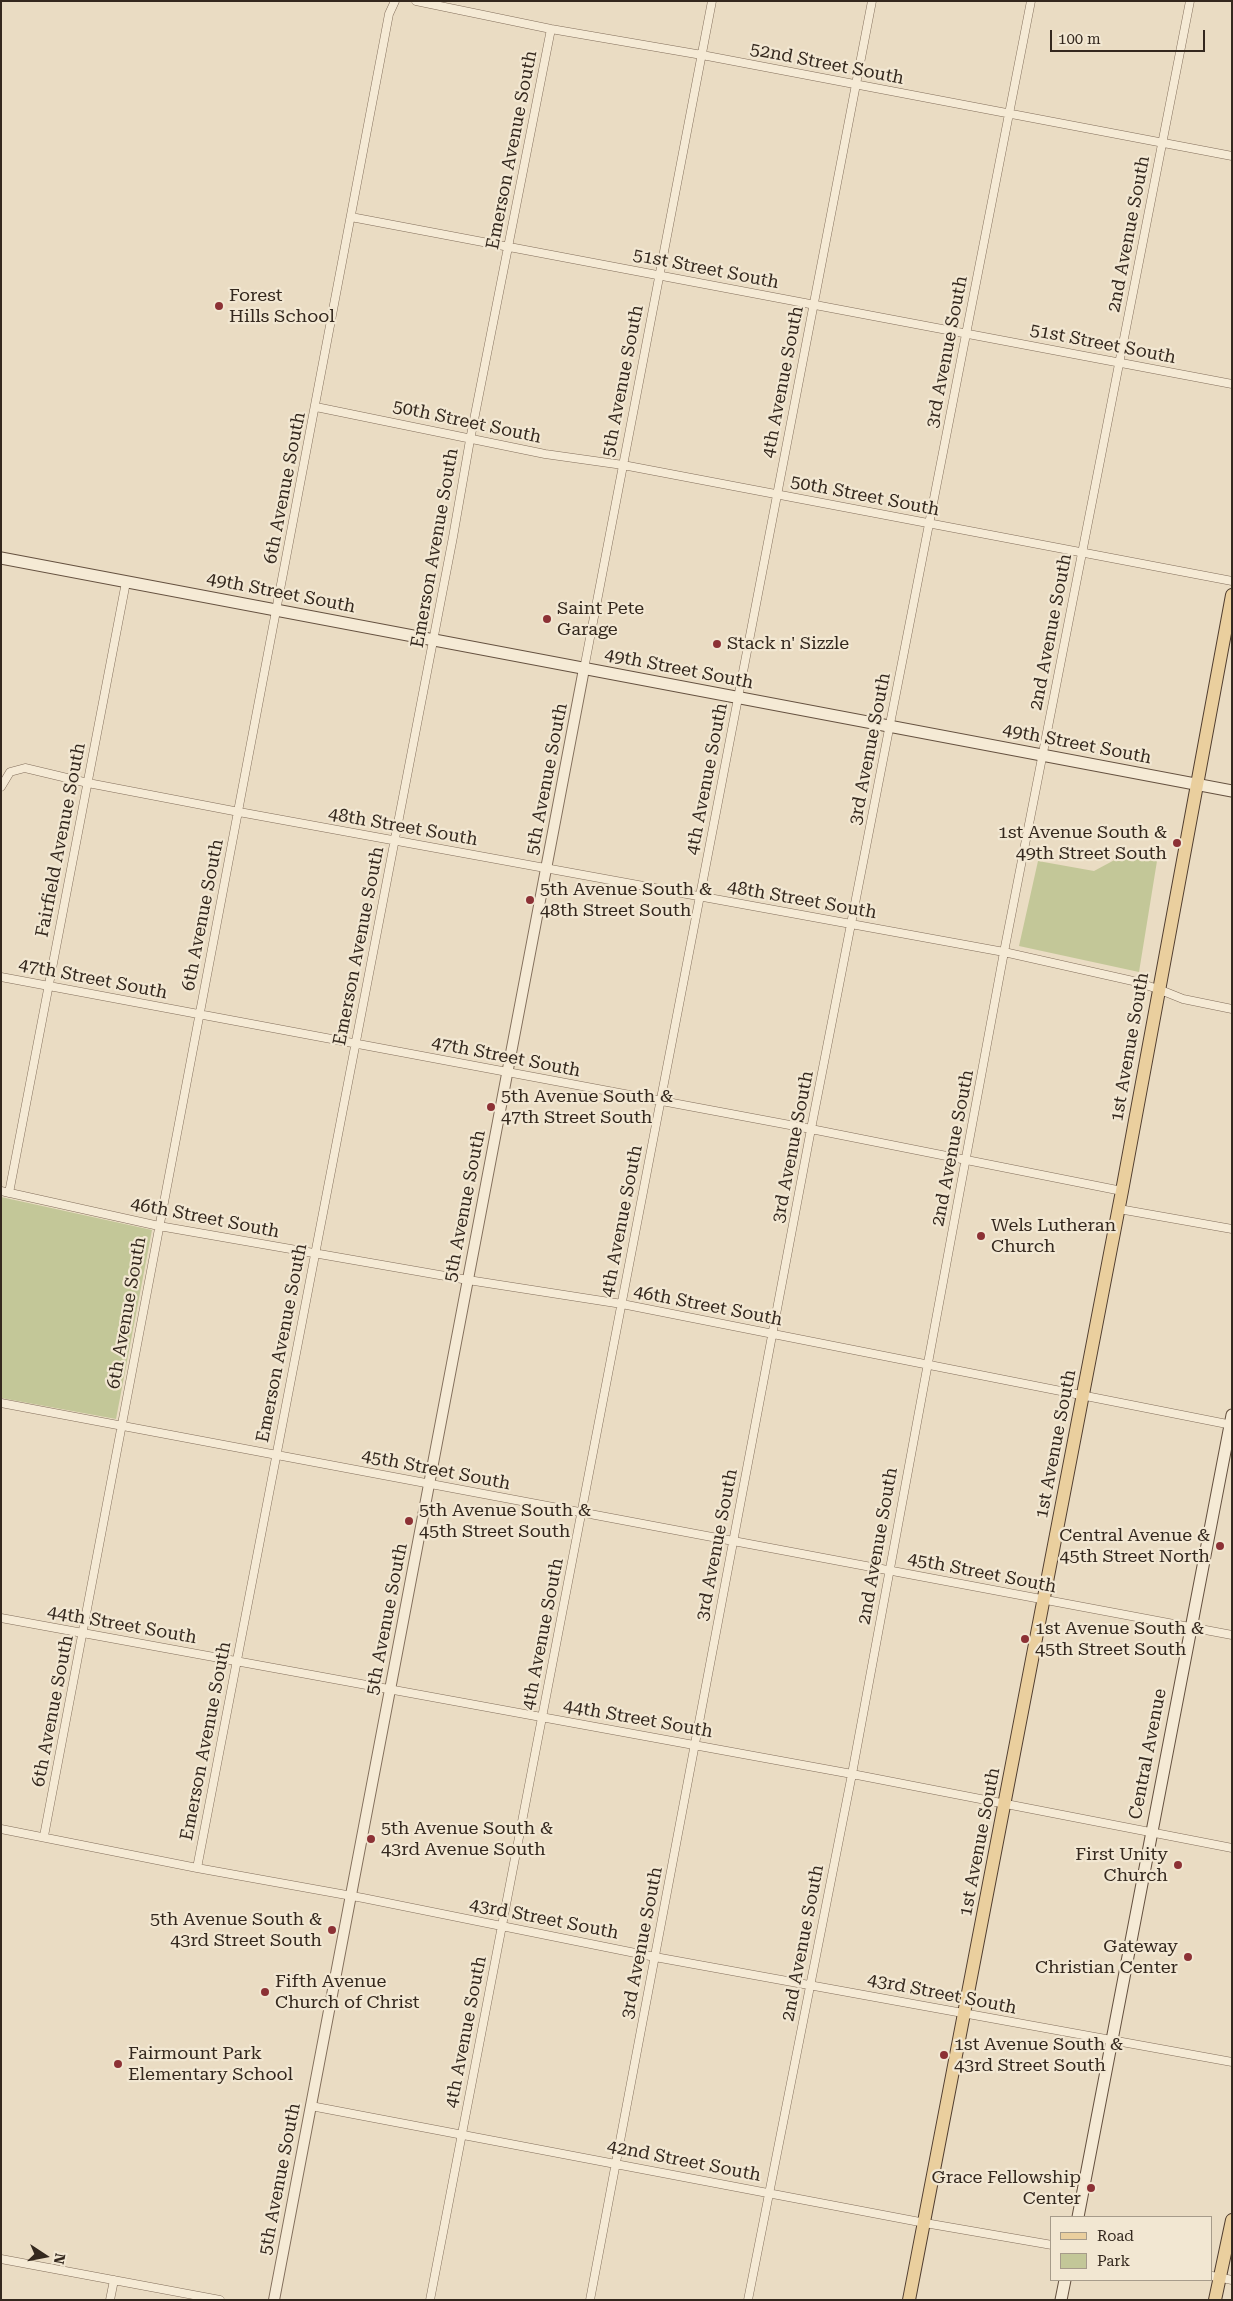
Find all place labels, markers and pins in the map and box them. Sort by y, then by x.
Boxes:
place label: Forest Hills School [229,285,335,328]
marker: Forest Hills School [213,300,225,312]
place label: Saint Pete Garage [557,598,644,640]
marker: Saint Pete Garage [541,613,553,625]
place label: Stack n' Sizzle [727,633,849,655]
marker: Stack n' Sizzle [711,638,723,650]
place label: 1st Avenue South & 49th Street South [998,822,1167,864]
marker: 1st Avenue South & 49th Street South [1171,837,1183,849]
place label: 5th Avenue South & 48th Street South [540,879,712,922]
marker: 5th Avenue South & 48th Street South [524,894,536,906]
place label: 5th Avenue South & 47th Street South [501,1086,673,1128]
marker: 5th Avenue South & 47th Street South [485,1101,497,1113]
place label: Wels Lutheran Church [991,1215,1116,1258]
marker: Wels Lutheran Church [975,1230,987,1242]
place label: 5th Avenue South & 45th Street South [419,1500,591,1542]
marker: 5th Avenue South & 45th Street South [403,1515,415,1527]
place label: Central Avenue & 45th Street North [1059,1525,1210,1568]
marker: Central Avenue & 45th Street North [1214,1540,1226,1552]
place label: 1st Avenue South & 45th Street South [1035,1618,1204,1660]
marker: 1st Avenue South & 45th Street South [1019,1633,1031,1645]
place label: 5th Avenue South & 43rd Avenue South [381,1818,553,1860]
marker: 5th Avenue South & 43rd Avenue South [365,1833,377,1845]
place label: First Unity Church [1075,1844,1168,1886]
marker: First Unity Church [1172,1859,1184,1871]
place label: 5th Avenue South & 43rd Street South [150,1909,322,1952]
marker: 5th Avenue South & 43rd Street South [326,1924,338,1936]
place label: Gateway Christian Center [1035,1936,1178,1978]
marker: Gateway Christian Center [1182,1951,1194,1963]
place label: Fifth Avenue Church of Christ [275,1971,419,2014]
marker: Fifth Avenue Church of Christ [259,1986,271,1998]
place label: 1st Avenue South & 43rd Street South [954,2034,1123,2076]
place label: Fairmount Park Elementary School [128,2043,293,2086]
marker: 1st Avenue South & 43rd Street South [938,2049,950,2061]
marker: Fairmount Park Elementary School [112,2058,124,2070]
place label: Grace Fellowship Center [932,2167,1081,2210]
marker: Grace Fellowship Center [1085,2182,1097,2194]

